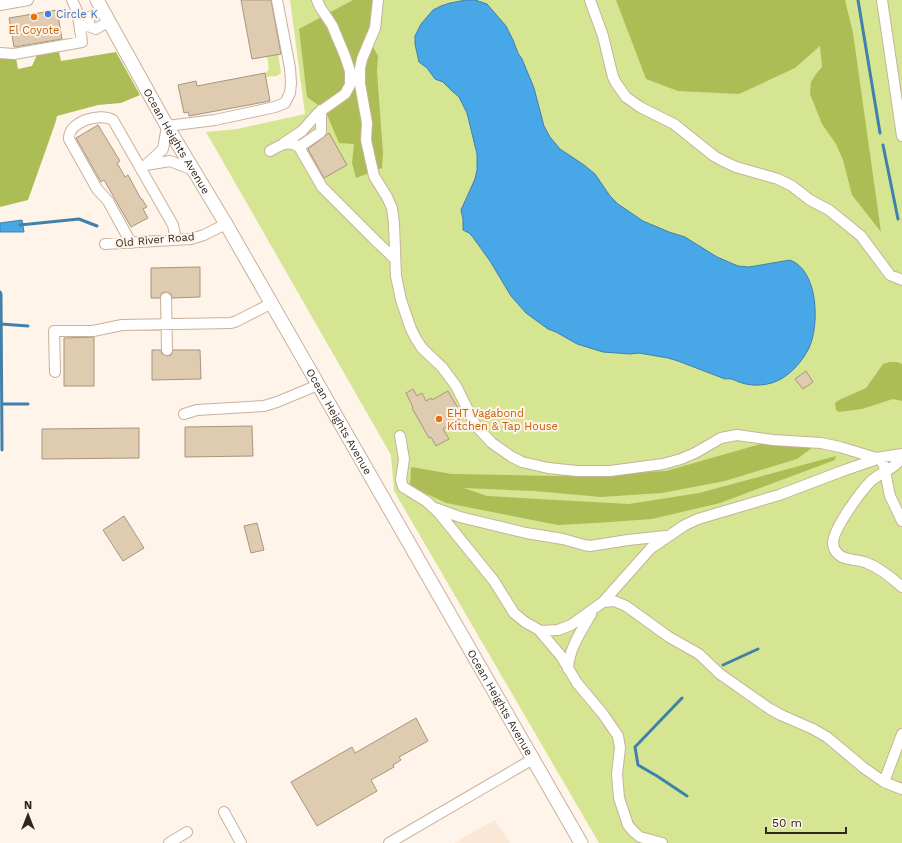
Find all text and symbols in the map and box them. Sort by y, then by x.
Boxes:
place label: Circle K [56,8,98,21]
marker: Circle K [43,9,53,19]
marker: El Coyote [29,12,39,22]
place label: El Coyote [9,24,59,37]
street label: Ocean Heights Avenue [141,86,213,196]
street label: Old River Road [115,230,195,250]
street label: Ocean Heights Avenue [304,366,375,477]
place label: EHT Vagabond Kitchen & Tap House [447,407,558,433]
marker: EHT Vagabond Kitchen & Tap House [434,414,444,424]
street label: Ocean Heights Avenue [465,647,536,758]
north arrow [8,795,48,835]
text: N [24,799,32,812]
scale bar [766,809,846,835]
text: 50 m [772,816,802,830]

